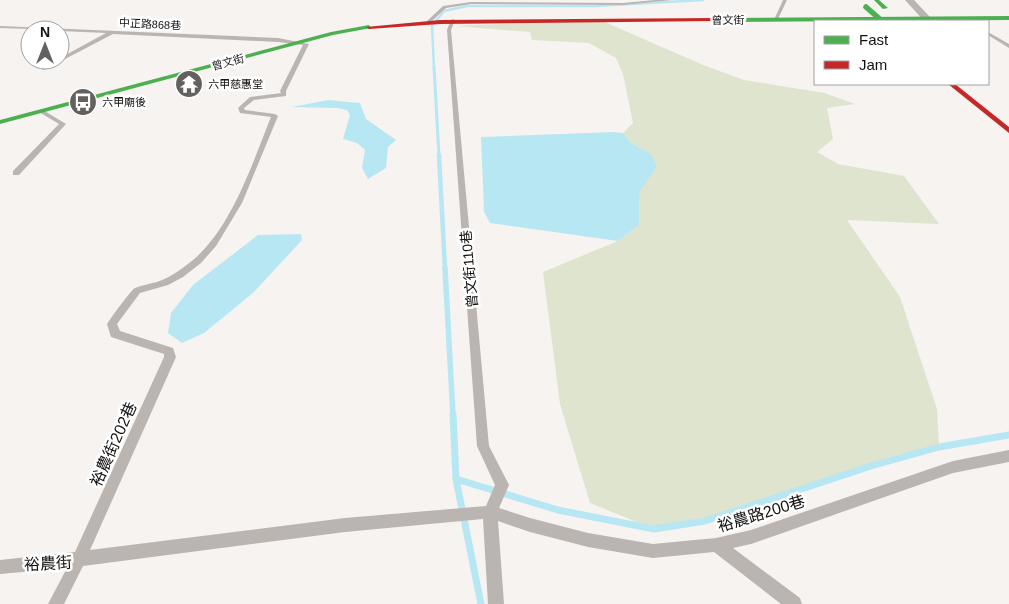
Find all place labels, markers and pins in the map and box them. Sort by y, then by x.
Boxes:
temple icon: 六甲慈惠堂 [174,69,204,99]
place label: 六甲慈惠堂 [208,78,263,90]
bus stop icon: 六甲廟後 [68,87,98,117]
place label: 六甲廟後 [102,96,146,108]

